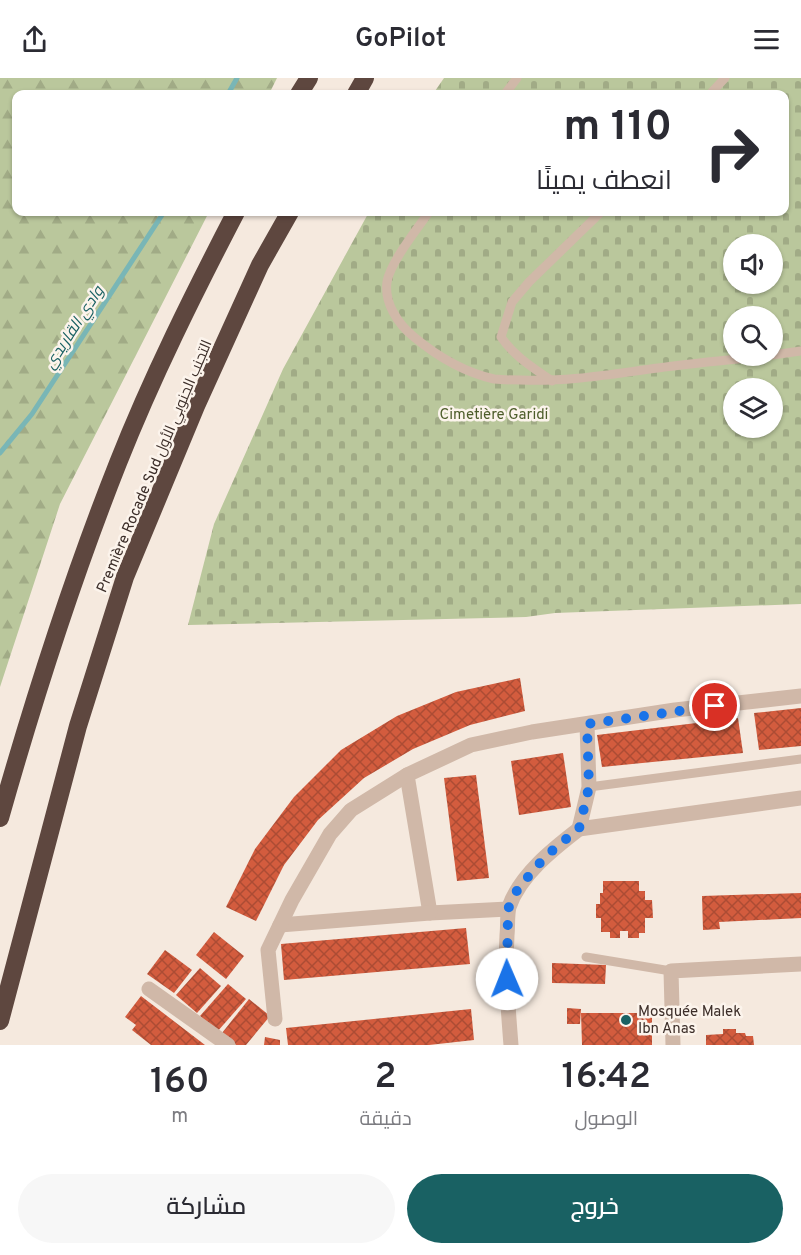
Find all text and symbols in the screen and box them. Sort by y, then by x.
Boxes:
text: GoPilot [355,22,446,56]
icon: share [18,23,51,56]
icon: menu [750,23,783,56]
text: 110 m [563,102,672,155]
icon: right [693,114,771,192]
text: انعطف يمينًا [536,165,672,199]
map controls [723,234,783,438]
button: sound [723,234,783,294]
water label: وادي القاريدي [40,282,110,374]
button: search [723,306,783,366]
street label: Première Rocade Sud التجنب الجنوبي الأول [93,337,218,596]
button: layers [723,378,783,438]
park label: Cimetière Garidi [440,406,548,425]
pin [689,680,740,731]
icon: arrive [698,689,731,722]
position arrow [475,947,539,1011]
place label: Mosquée Malek Ibn Anas [638,1003,741,1039]
marker: Mosquée Malek Ibn Anas [619,1013,633,1027]
text: 2 [375,1055,397,1101]
text: 16:42 [562,1055,651,1101]
text: 160 [150,1060,210,1106]
text: m [171,1104,188,1130]
text: دقيقة [360,1107,412,1133]
text: الوصول [574,1107,638,1133]
button: مشاركة [18,1174,395,1243]
button: خروج [407,1174,783,1243]

